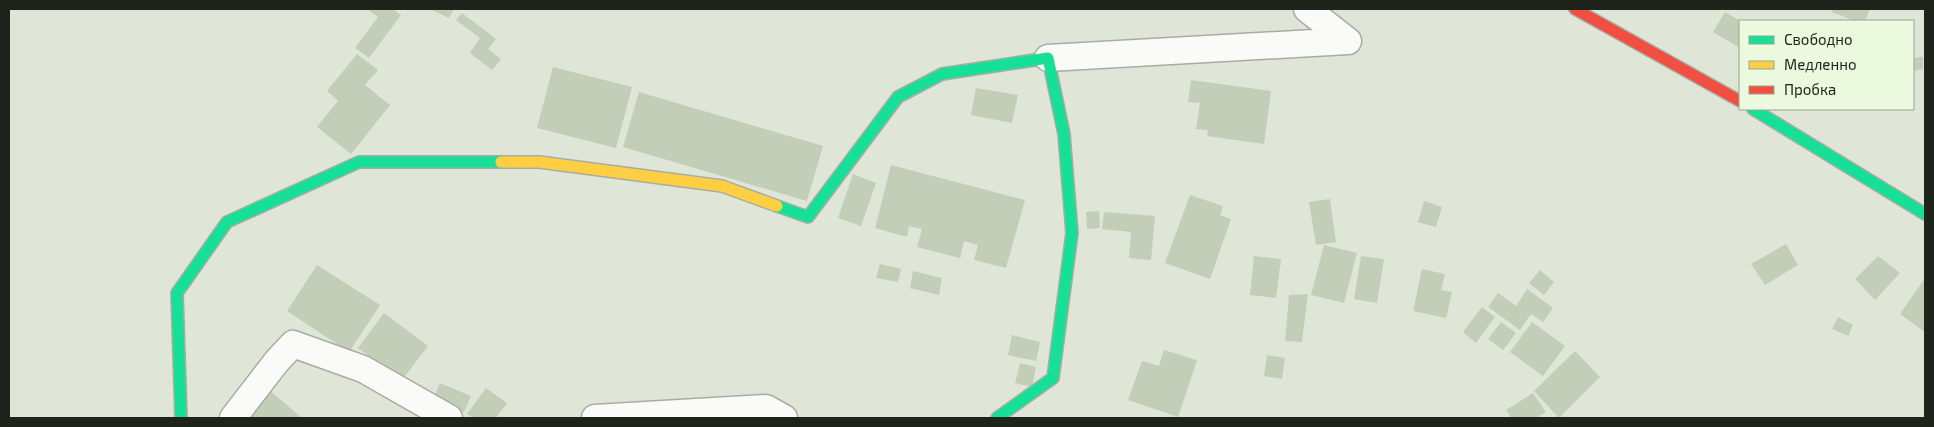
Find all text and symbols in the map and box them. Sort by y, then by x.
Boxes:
legend [1739,20,1914,110]
text: Свободно [1784,30,1853,48]
text: Медленно [1784,55,1857,73]
text: Пробка [1784,80,1836,98]

